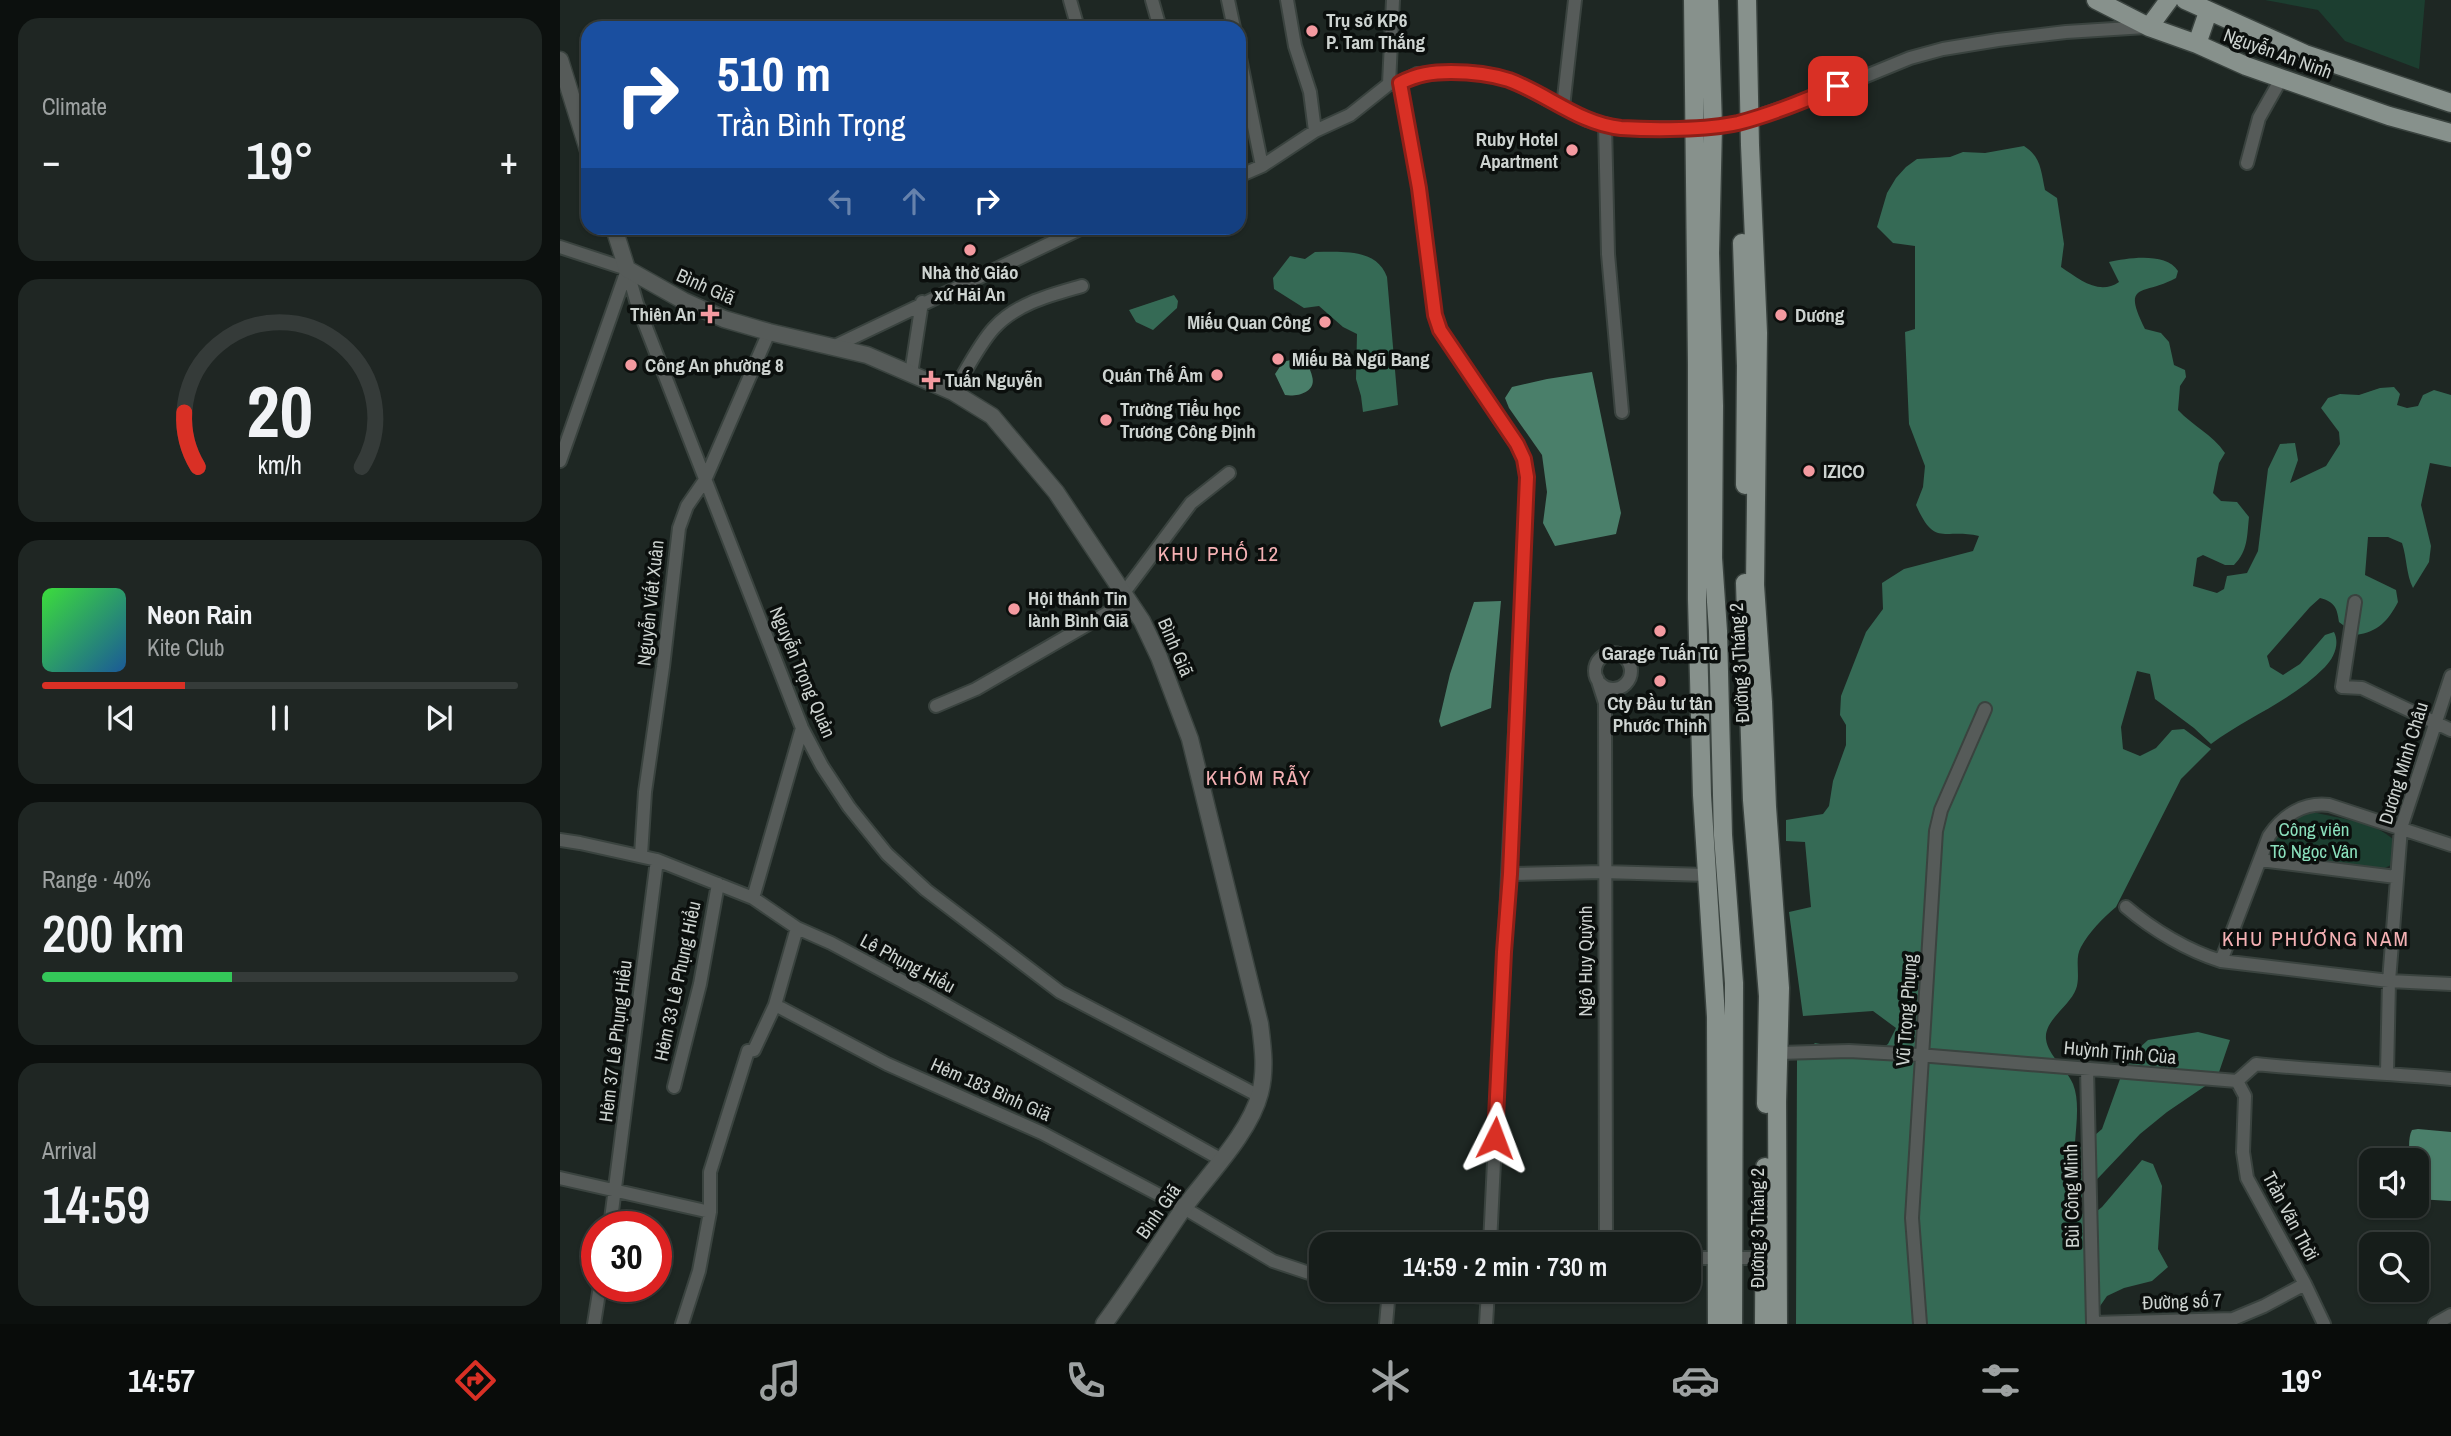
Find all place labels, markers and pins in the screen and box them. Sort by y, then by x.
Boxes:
place label: Trụ sở KP6 P. Tam Thắng [1326,7,1426,55]
marker: Trụ sở KP6 P. Tam Thắng [1304,23,1320,39]
pin [1808,56,1868,116]
place label: Ruby Hotel Apartment [1476,126,1558,174]
marker: Ruby Hotel Apartment [1564,142,1580,158]
marker: Nhà thờ Giáo xứ Hải An [962,242,978,258]
place label: Nhà thờ Giáo xứ Hải An [922,259,1018,307]
place label: Thiên An [630,301,696,327]
place label: Dương [1795,302,1845,328]
marker: Thiên An [702,306,718,322]
marker: Dương [1773,307,1789,323]
place label: Miếu Quan Công [1187,309,1311,335]
marker: Miếu Quan Công [1317,314,1333,330]
place label: Miếu Bà Ngũ Bang [1292,346,1430,372]
marker: Miếu Bà Ngũ Bang [1270,351,1286,367]
place label: Công An phường 8 [645,352,784,378]
marker: Công An phường 8 [623,357,639,373]
place label: Quán Thế Âm [1102,362,1203,388]
place label: Tuấn Nguyễn [945,367,1043,393]
marker: Quán Thế Âm [1209,367,1225,383]
marker: Tuấn Nguyễn [923,372,939,388]
place label: Trường Tiểu học Trương Công Định [1120,396,1256,444]
marker: Trường Tiểu học Trương Công Định [1098,412,1114,428]
place label: IZICO [1823,458,1865,484]
marker: IZICO [1801,463,1817,479]
place label: Hội thánh Tin lành Bình Giã [1028,585,1129,633]
marker: Hội thánh Tin lành Bình Giã [1006,601,1022,617]
marker: Garage Tuấn Tú [1652,623,1668,639]
place label: Garage Tuấn Tú [1602,640,1718,666]
marker: Cty Đầu tư tân Phước Thịnh [1652,673,1668,689]
place label: Cty Đầu tư tân Phước Thịnh [1607,690,1713,738]

